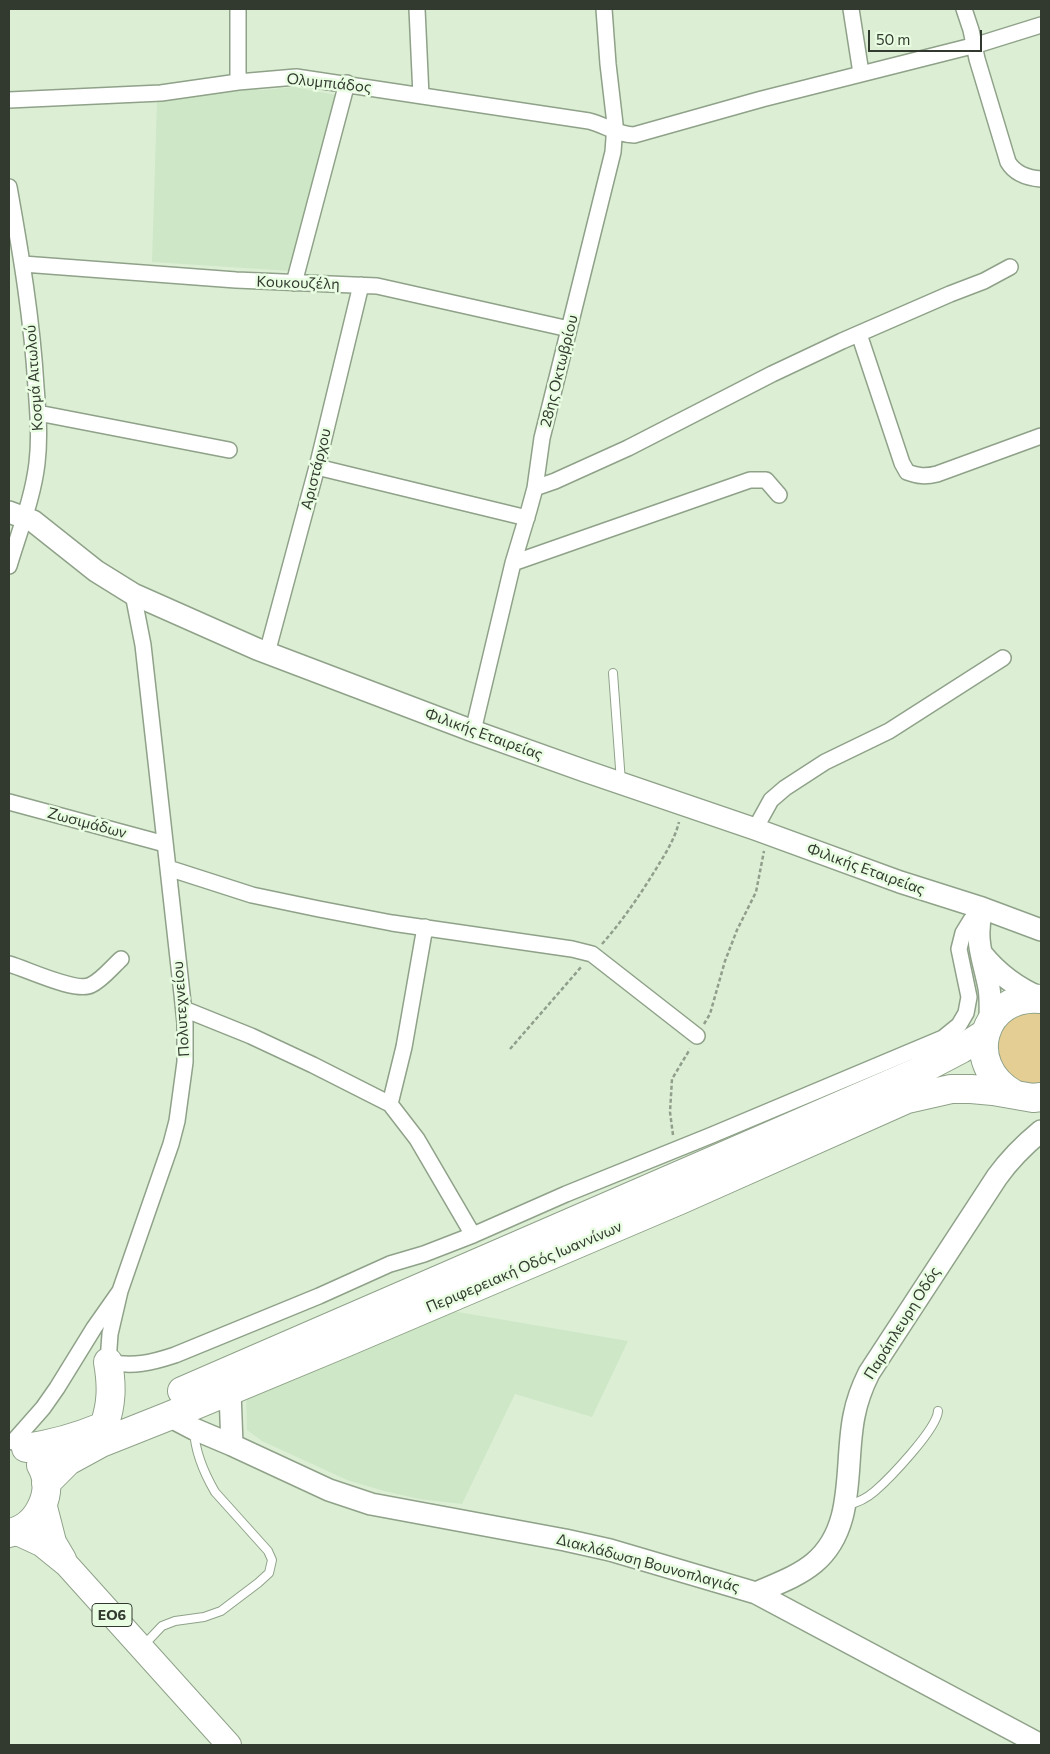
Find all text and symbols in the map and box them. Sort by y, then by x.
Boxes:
scale bar [870,20,984,52]
text: 50 m [876,30,910,48]
street label: Ολυμπιάδος [286,70,372,96]
street label: Κουκουζέλη [256,273,340,293]
street label: 28ης Οκτωβρίου [536,313,582,429]
street label: Κοσμά Αιτωλού [21,324,47,432]
street label: Αριστάρχου [297,426,335,512]
street label: Φιλικής Εταιρείας [423,704,545,764]
street label: Ζωσιμάδων [46,804,128,842]
street label: Φιλικής Εταιρείας [805,839,927,899]
street label: Πολυτεχνείου [169,961,193,1057]
street label: Περιφερειακή Οδός Ιωαννίνων [423,1217,625,1317]
street label: Παράπλευρη Οδός [860,1263,944,1383]
street label: Διακλάδωση Βουνοπλαγιάς [555,1530,741,1596]
road number: ΕΟ6 [92,1604,132,1626]

